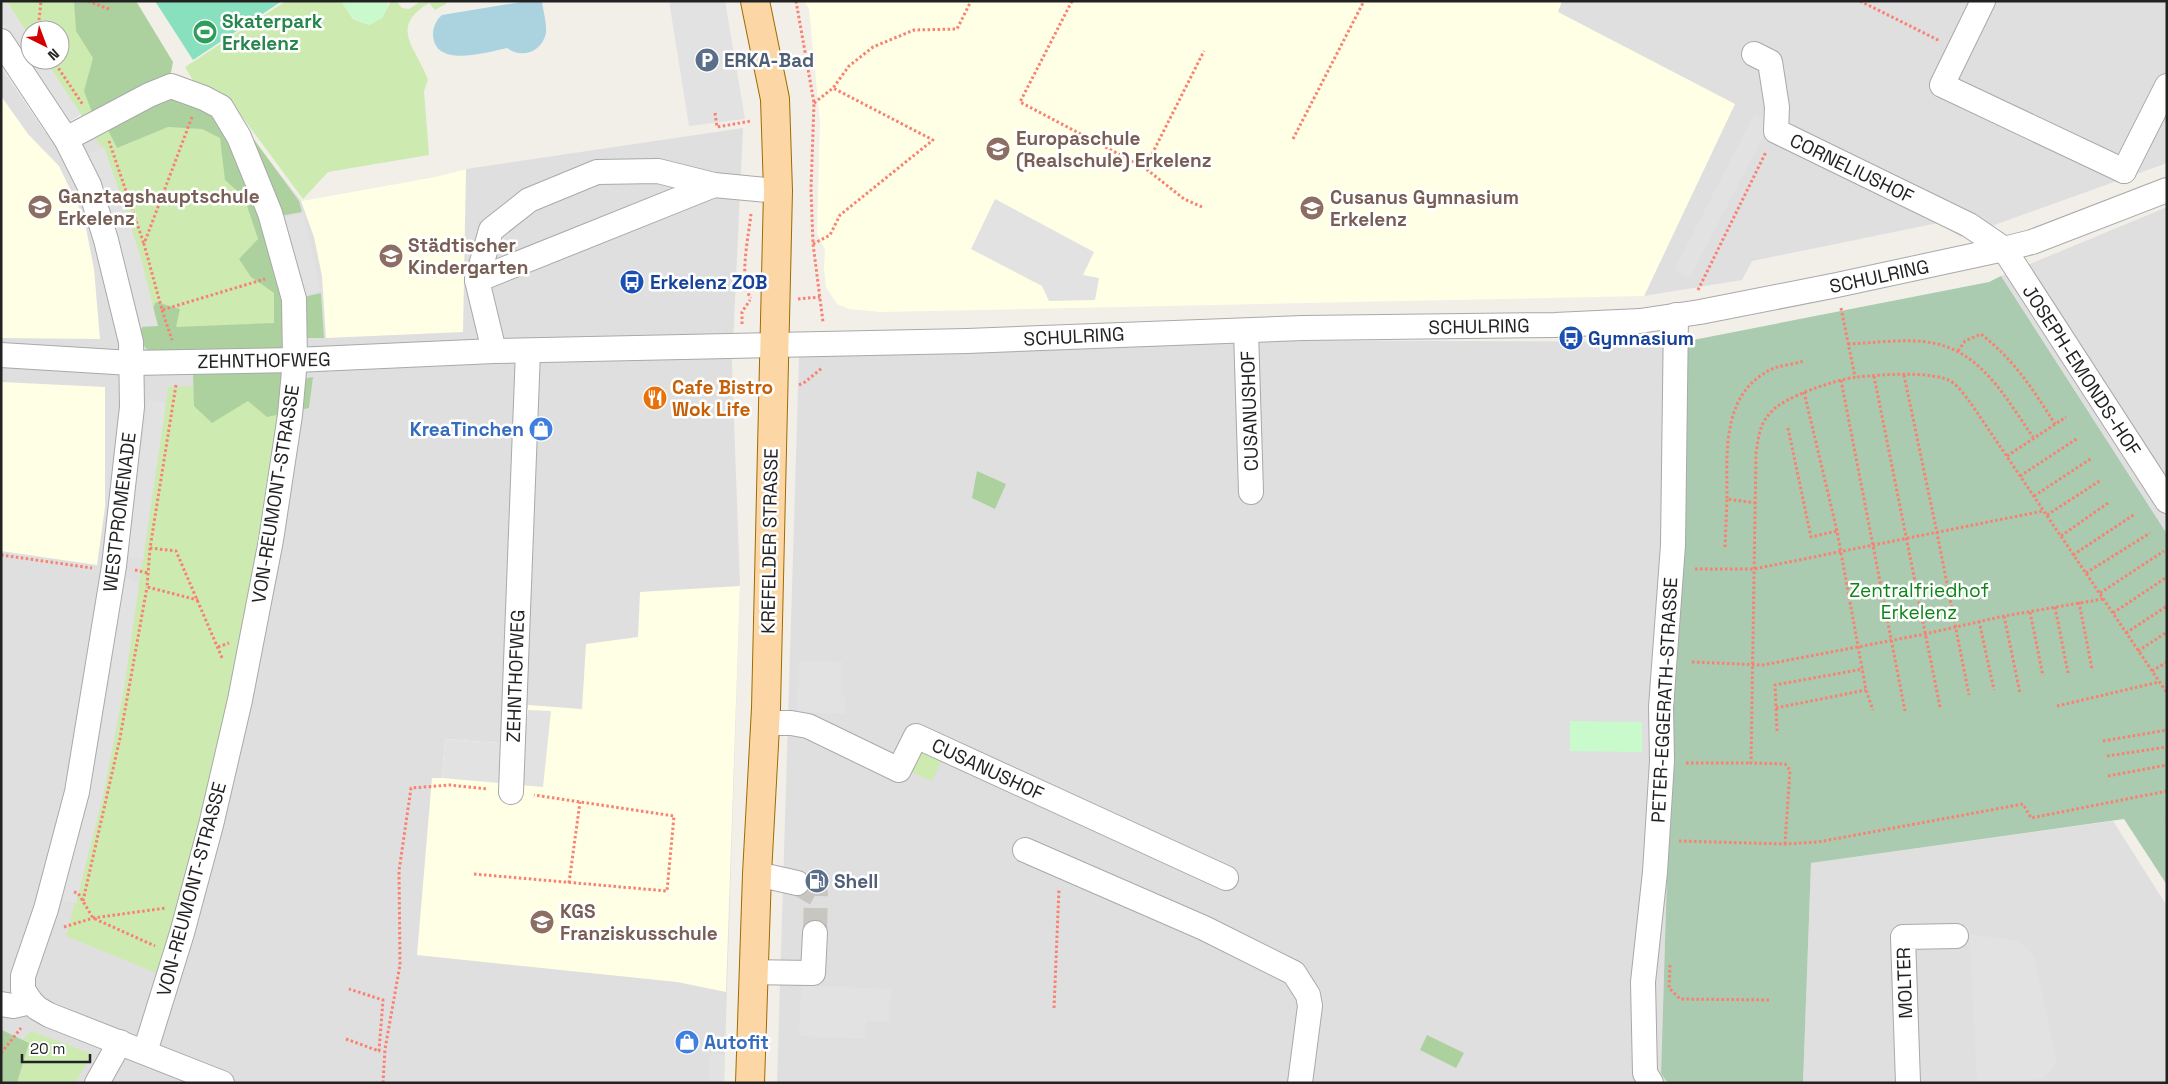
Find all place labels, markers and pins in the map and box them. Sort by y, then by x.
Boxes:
place label: Skaterpark Erkelenz [222,9,323,56]
sports icon: Skaterpark Erkelenz [192,19,218,45]
parking icon: ERKA-Bad [694,47,720,73]
place label: ERKA-Bad [724,48,814,73]
place label: Europaschule (Realschule) Erkelenz [1016,126,1212,173]
school or university icon: Europaschule (Realschule) Erkelenz [985,136,1011,162]
place label: Ganztagshauptschule Erkelenz [58,184,260,231]
place label: Cusanus Gymnasium Erkelenz [1330,185,1519,232]
school or university icon: Ganztagshauptschule Erkelenz [27,194,53,220]
school or university icon: Cusanus Gymnasium Erkelenz [1299,195,1325,221]
place label: Städtischer Kindergarten [408,233,529,280]
school or university icon: Städtischer Kindergarten [378,243,404,269]
bus stop icon: Erkelenz ZOB [619,269,645,295]
place label: Erkelenz ZOB [650,270,767,295]
bus stop icon: Gymnasium [1558,325,1584,351]
place label: Gymnasium [1588,326,1694,351]
place label: Cafe Bistro Wok Life [672,375,773,422]
restaurant icon: Cafe Bistro Wok Life [642,385,668,411]
shop icon: KreaTinchen [528,416,554,442]
place label: KreaTinchen [410,417,524,442]
fuel station icon: Shell [804,868,830,894]
place label: Shell [834,869,878,894]
place label: KGS Franziskusschule [560,899,718,946]
school or university icon: KGS Franziskusschule [529,909,555,935]
shop icon: Autofit [674,1029,700,1055]
place label: Autofit [704,1030,769,1055]

